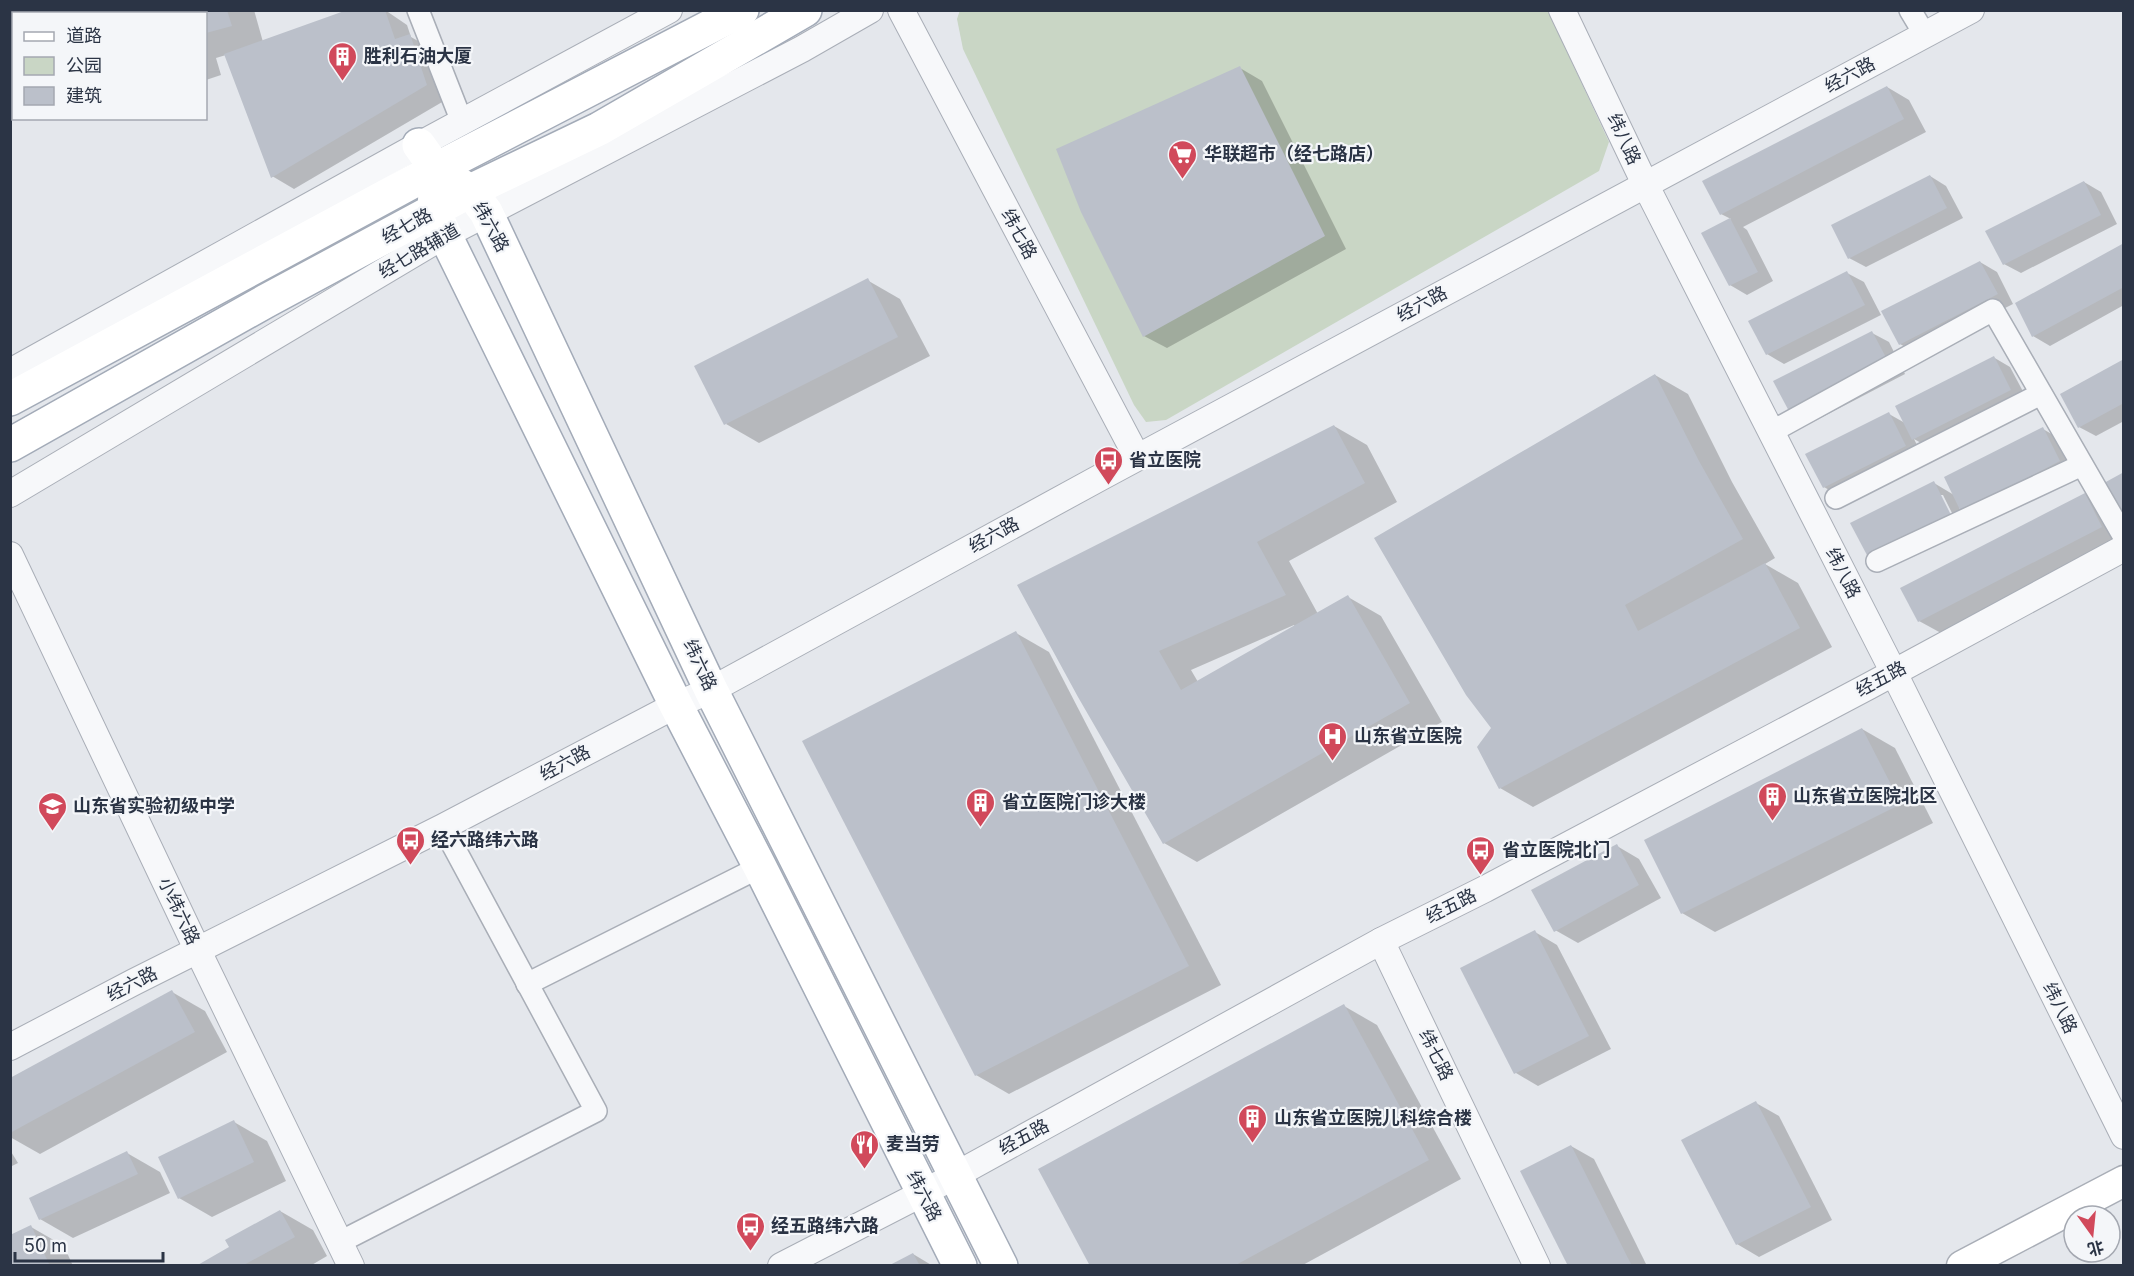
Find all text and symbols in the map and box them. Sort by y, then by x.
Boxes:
legend [12,12,207,120]
text: 道路 [66,25,102,46]
building icon: 胜利石油大厦 [327,40,359,82]
place label: 胜利石油大厦 [364,45,472,66]
street label: 经六路 [1821,53,1879,97]
text: 公园 [66,55,102,76]
text: 建筑 [66,85,102,106]
street label: 纬八路 [1604,110,1645,168]
supermarket icon: 华联超市（经七路店） [1167,138,1199,180]
place label: 华联超市（经七路店） [1204,143,1384,164]
street label: 纬六路 [469,198,514,255]
street label: 经七路 [378,204,436,248]
street label: 纬七路 [997,205,1041,263]
street label: 经七路辅道 [375,219,463,282]
street label: 经六路 [1393,282,1451,326]
bus stop icon: 省立医院 [1092,444,1124,486]
place label: 省立医院 [1129,449,1201,470]
street label: 经六路 [965,512,1022,557]
street label: 纬八路 [1822,544,1865,602]
street label: 纬六路 [680,636,721,694]
street label: 经五路 [1852,657,1910,701]
hospital icon: 山东省立医院 [1317,720,1349,762]
place label: 山东省立医院 [1354,725,1462,746]
street label: 经六路 [536,741,594,785]
building icon: 山东省立医院北区 [1756,780,1788,822]
place label: 山东省立医院北区 [1793,785,1937,806]
building icon: 省立医院门诊大楼 [965,786,997,828]
school or university icon: 山东省实验初级中学 [36,790,68,832]
place label: 省立医院门诊大楼 [1002,791,1146,812]
place label: 山东省实验初级中学 [73,795,235,816]
bus stop icon: 经六路纬六路 [394,824,426,866]
place label: 经六路纬六路 [431,829,539,850]
bus stop icon: 省立医院北门 [1465,834,1497,876]
place label: 省立医院北门 [1502,839,1610,860]
street label: 小纬六路 [155,874,204,948]
street label: 经五路 [1422,884,1480,927]
street label: 经六路 [103,962,161,1005]
street label: 纬八路 [2039,979,2082,1037]
street label: 纬七路 [1415,1026,1458,1084]
building icon: 山东省立医院儿科综合楼 [1237,1102,1269,1144]
place label: 山东省立医院儿科综合楼 [1274,1107,1472,1128]
street label: 经五路 [995,1114,1052,1159]
restaurant icon: 麦当劳 [849,1128,881,1170]
place label: 麦当劳 [886,1133,940,1154]
street label: 纬六路 [903,1167,946,1225]
north arrow [2062,1204,2122,1264]
bus stop icon: 经五路纬六路 [734,1210,766,1252]
place label: 经五路纬六路 [771,1215,879,1236]
scale bar [15,1225,164,1263]
text: 50 m [24,1235,67,1256]
text: 北 [2086,1237,2106,1260]

